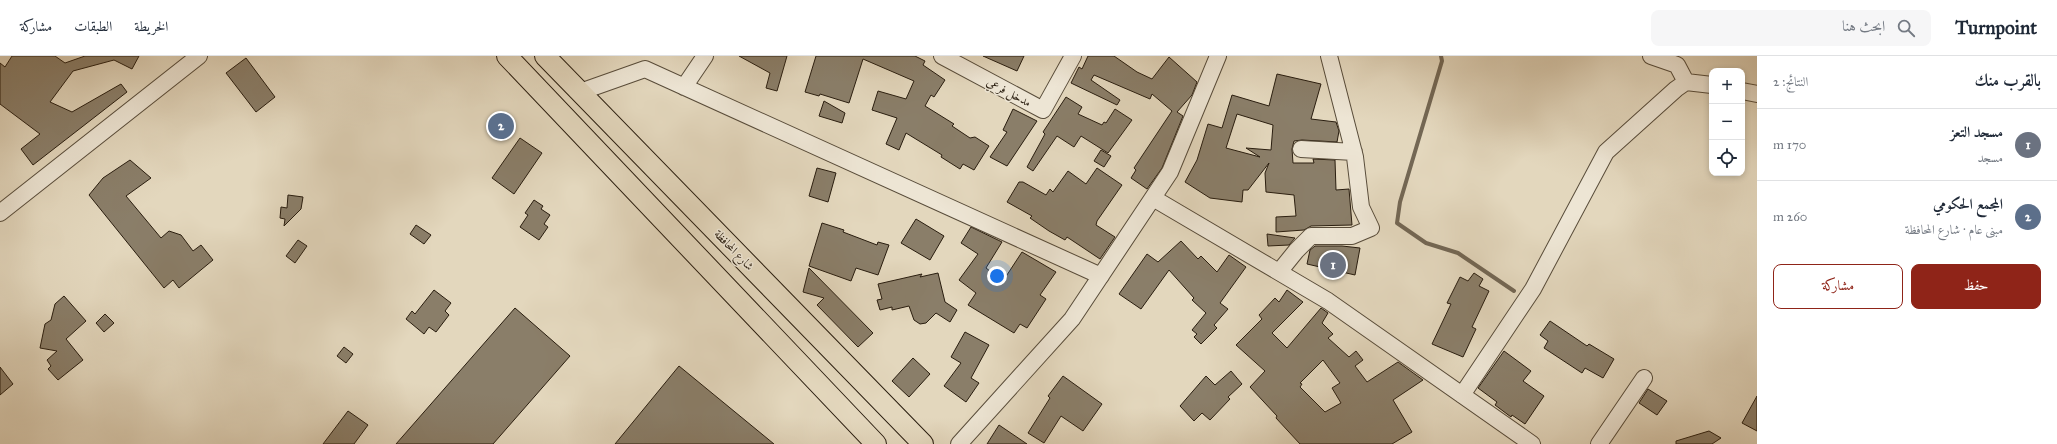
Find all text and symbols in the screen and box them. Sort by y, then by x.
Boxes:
search box [1651,10,1931,46]
text: Turnpoint [1955,16,2037,39]
text: ابحث هنا [1842,17,1885,35]
icon: search [1895,17,1917,39]
text: مشاركة [20,18,52,35]
text: الطبقات [74,18,112,35]
text: الخريطة [134,18,168,35]
map controls [1709,68,1745,176]
button: + [1709,68,1745,104]
text: بالقرب منك [1975,70,2041,91]
street label: مدخل فرعي [983,74,1034,112]
text: النتائج: 2 [1773,74,1808,90]
button: − [1709,104,1745,140]
pin: 2 [488,111,514,141]
text: مسجد التعز [1950,123,2003,141]
text: 170 m [1773,137,1806,153]
text: 1 [2025,137,2031,153]
button: locate [1709,140,1745,176]
text: مسجد [1977,150,2003,166]
text: المجمع الحكومي [1933,195,2003,213]
text: 260 m [1773,209,1807,225]
text: 2 [2025,209,2031,225]
text: مبنى عام · شارع المحافظة [1905,222,2003,238]
street label: شارع المحافظة [708,227,757,276]
pin: 1 [1320,250,1346,280]
button: مشاركة [1773,264,1903,309]
button: حفظ [1911,264,2041,309]
your location [987,266,1007,286]

